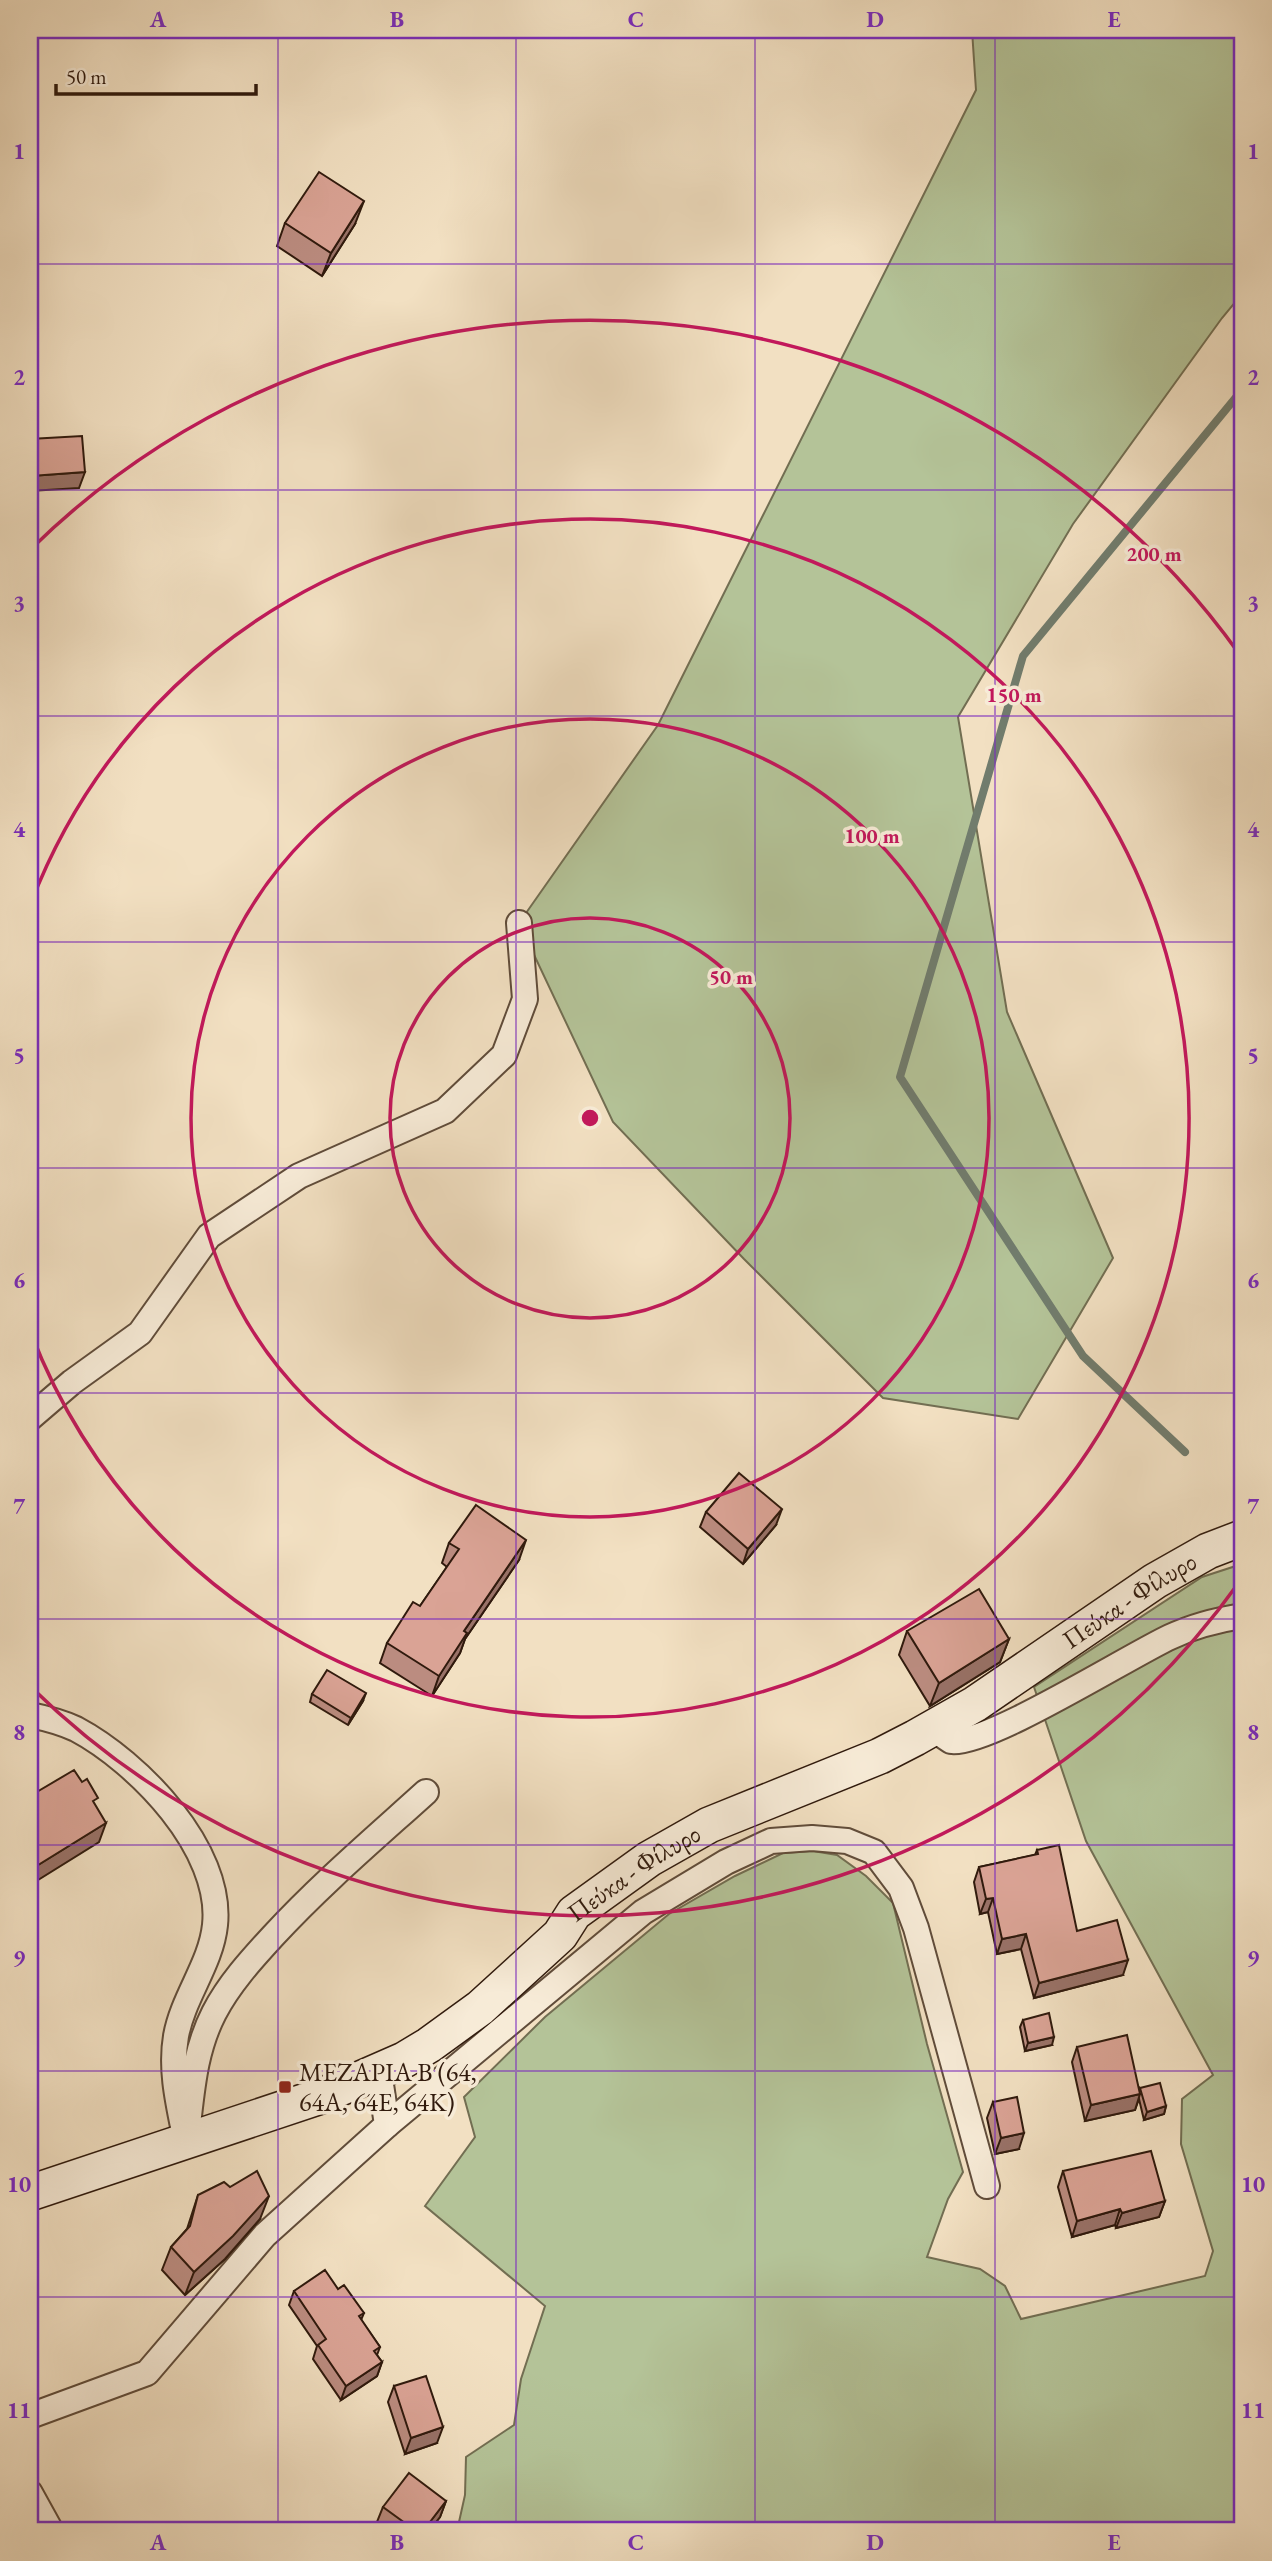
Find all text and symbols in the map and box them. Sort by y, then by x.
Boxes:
text: A [149,4,167,34]
text: B [390,4,404,34]
text: C [628,4,644,34]
text: D [866,4,884,34]
text: E [1107,4,1121,34]
scale bar [56,52,256,96]
text: 50 m [66,63,107,90]
text: 1 [13,136,25,166]
text: 1 [1247,136,1259,166]
text: 2 [13,362,25,392]
text: 2 [1247,362,1259,392]
text: 200 m [1126,540,1182,567]
text: 3 [13,588,25,618]
text: 3 [1247,588,1259,618]
text: 150 m [986,681,1042,708]
text: 4 [13,814,26,844]
text: 4 [1247,814,1260,844]
text: 100 m [844,822,900,849]
text: 50 m [709,963,753,990]
text: 5 [13,1040,25,1070]
text: 5 [1247,1040,1259,1070]
centre of rings [578,1106,602,1130]
text: 6 [13,1265,25,1295]
text: 6 [1247,1265,1259,1295]
text: 7 [13,1491,26,1521]
text: 7 [1247,1491,1260,1521]
street label: Πεύκα - Φίλυρο [1056,1544,1202,1656]
text: 8 [13,1717,25,1747]
text: 8 [1247,1717,1259,1747]
street label: Πεύκα - Φίλυρο [560,1816,707,1929]
text: 9 [13,1943,25,1973]
text: 9 [1247,1943,1259,1973]
place label: ΜΕΖΑΡΙΑ B (64, 64Α, 64Ε, 64Κ) [299,2055,477,2119]
marker: ΜΕΖΑΡΙΑ B (64, 64Α, 64Ε, 64Κ) [277,2079,293,2095]
text: 10 [7,2169,31,2199]
text: 10 [1241,2169,1265,2199]
text: 11 [7,2395,31,2425]
text: 11 [1241,2395,1265,2425]
text: A [149,2527,167,2557]
text: B [390,2527,404,2557]
text: C [628,2527,644,2557]
text: D [866,2527,884,2557]
text: E [1107,2527,1121,2557]

